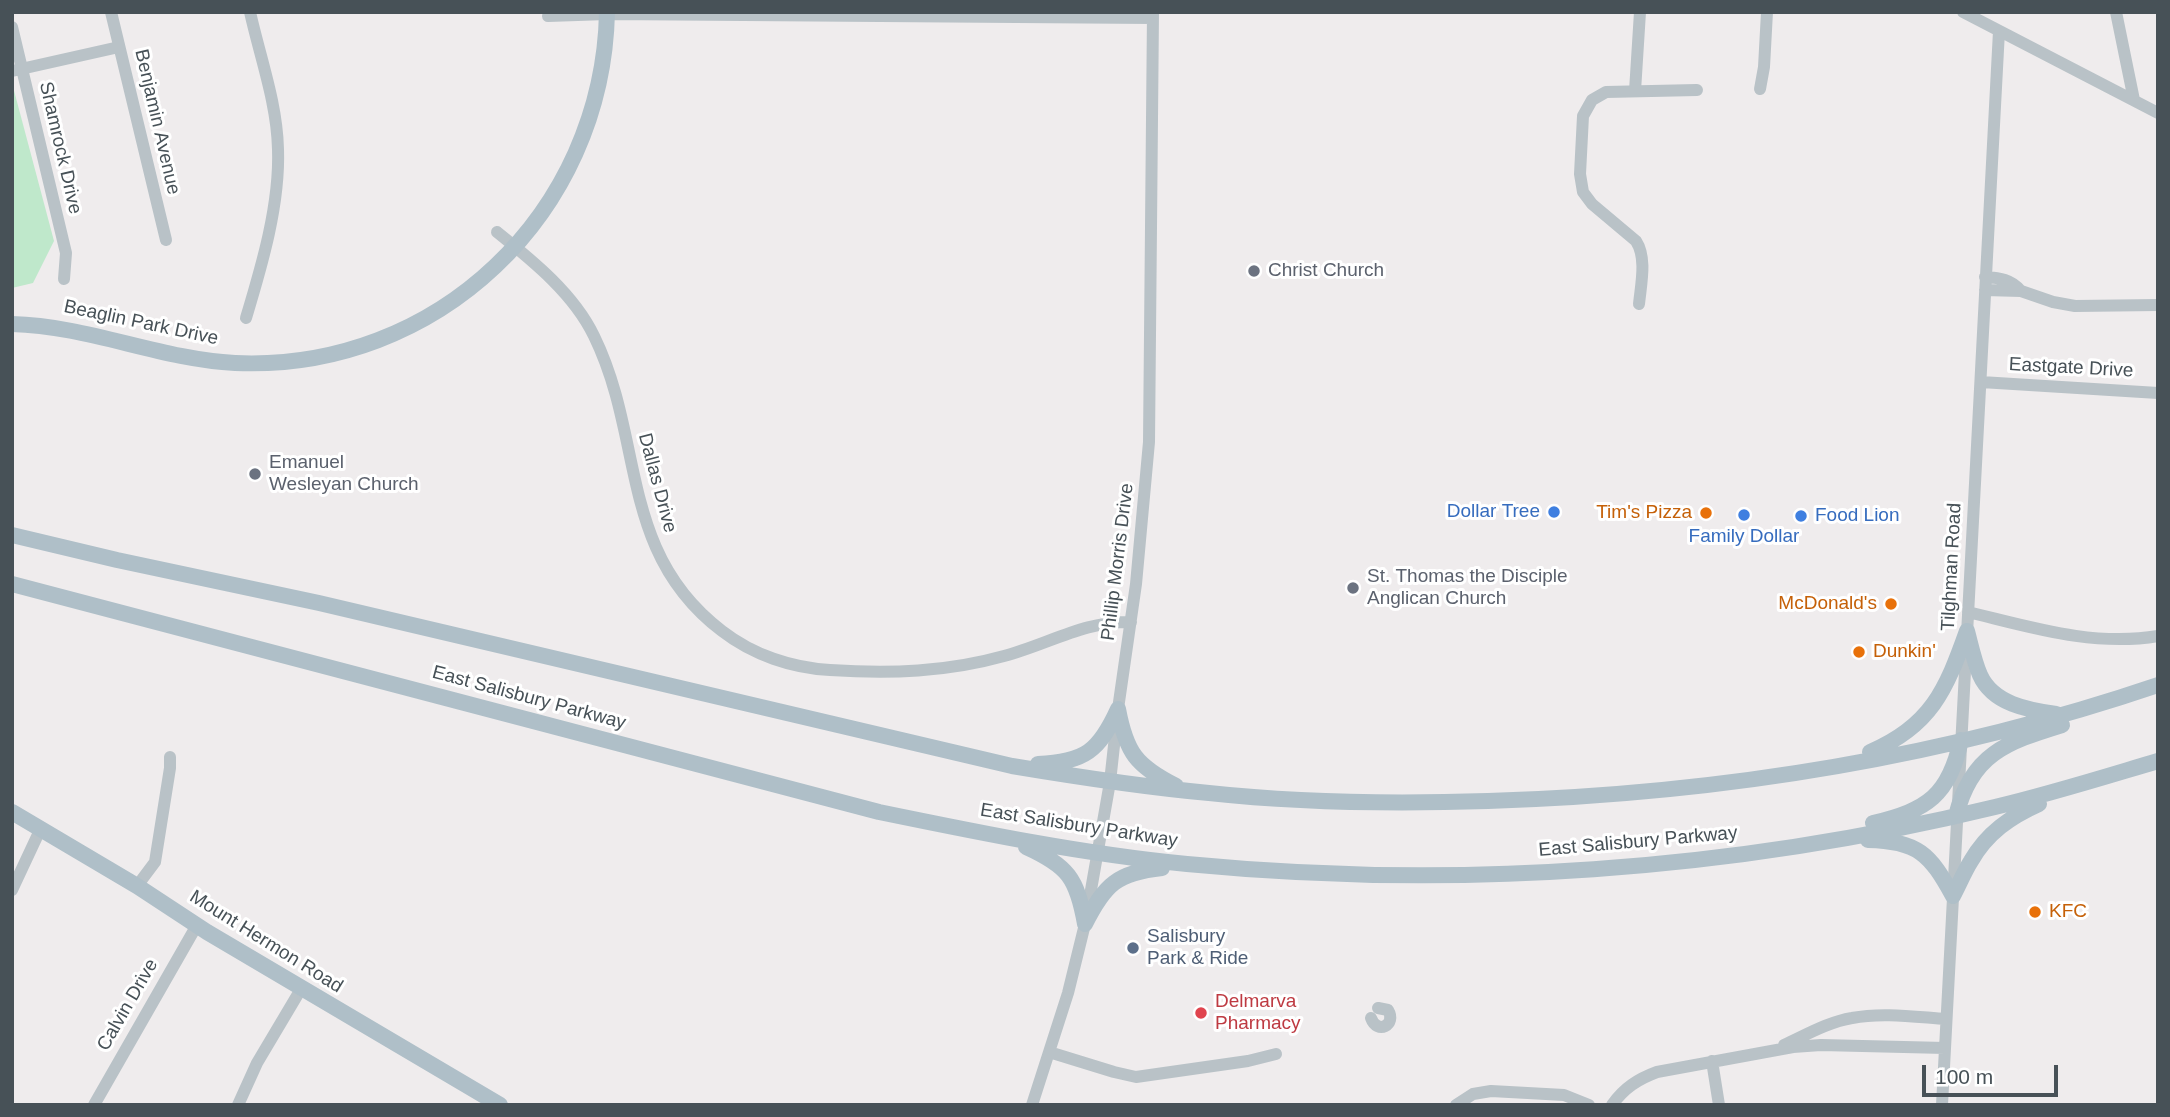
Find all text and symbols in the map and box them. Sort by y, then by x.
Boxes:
street label: Benjamin Avenue [129,47,185,197]
street label: Shamrock Drive [34,80,86,216]
place label: Christ Church [1268,260,1384,282]
marker: Christ Church [1246,263,1262,279]
street label: Beaglin Park Drive [62,295,220,351]
street label: Eastgate Drive [2008,353,2134,383]
street label: Dallas Drive [633,431,681,535]
place label: Emanuel Wesleyan Church [269,452,419,496]
marker: Emanuel Wesleyan Church [247,466,263,482]
street label: Phillip Morris Drive [1097,482,1139,642]
place label: Dollar Tree [1447,501,1540,523]
place label: Tim's Pizza [1596,502,1692,524]
street label: Tilghman Road [1937,502,1967,632]
marker: Dollar Tree [1546,504,1562,520]
marker: Tim's Pizza [1698,505,1714,521]
place label: Food Lion [1815,505,1900,527]
marker: Family Dollar [1736,507,1752,523]
marker: Food Lion [1793,508,1809,524]
place label: Family Dollar [1689,526,1799,548]
place label: St. Thomas the Disciple Anglican Church [1367,566,1568,610]
marker: St. Thomas the Disciple Anglican Church [1345,580,1361,596]
place label: McDonald's [1778,593,1877,615]
marker: McDonald's [1883,596,1899,612]
place label: Dunkin' [1873,641,1936,663]
marker: Dunkin' [1851,644,1867,660]
street label: East Salisbury Parkway [430,661,628,735]
street label: East Salisbury Parkway [979,799,1179,853]
street label: East Salisbury Parkway [1538,822,1738,862]
street label: Mount Hermon Road [185,886,347,998]
place label: KFC [2049,901,2087,923]
marker: KFC [2027,904,2043,920]
place label: Salisbury Park & Ride [1147,926,1248,970]
marker: Salisbury Park & Ride [1125,940,1141,956]
street label: Calvin Drive [93,955,163,1055]
place label: Delmarva Pharmacy [1215,991,1301,1035]
marker: Delmarva Pharmacy [1193,1005,1209,1021]
scale bar [1925,1050,2062,1094]
text: 100 m [1935,1065,1993,1088]

